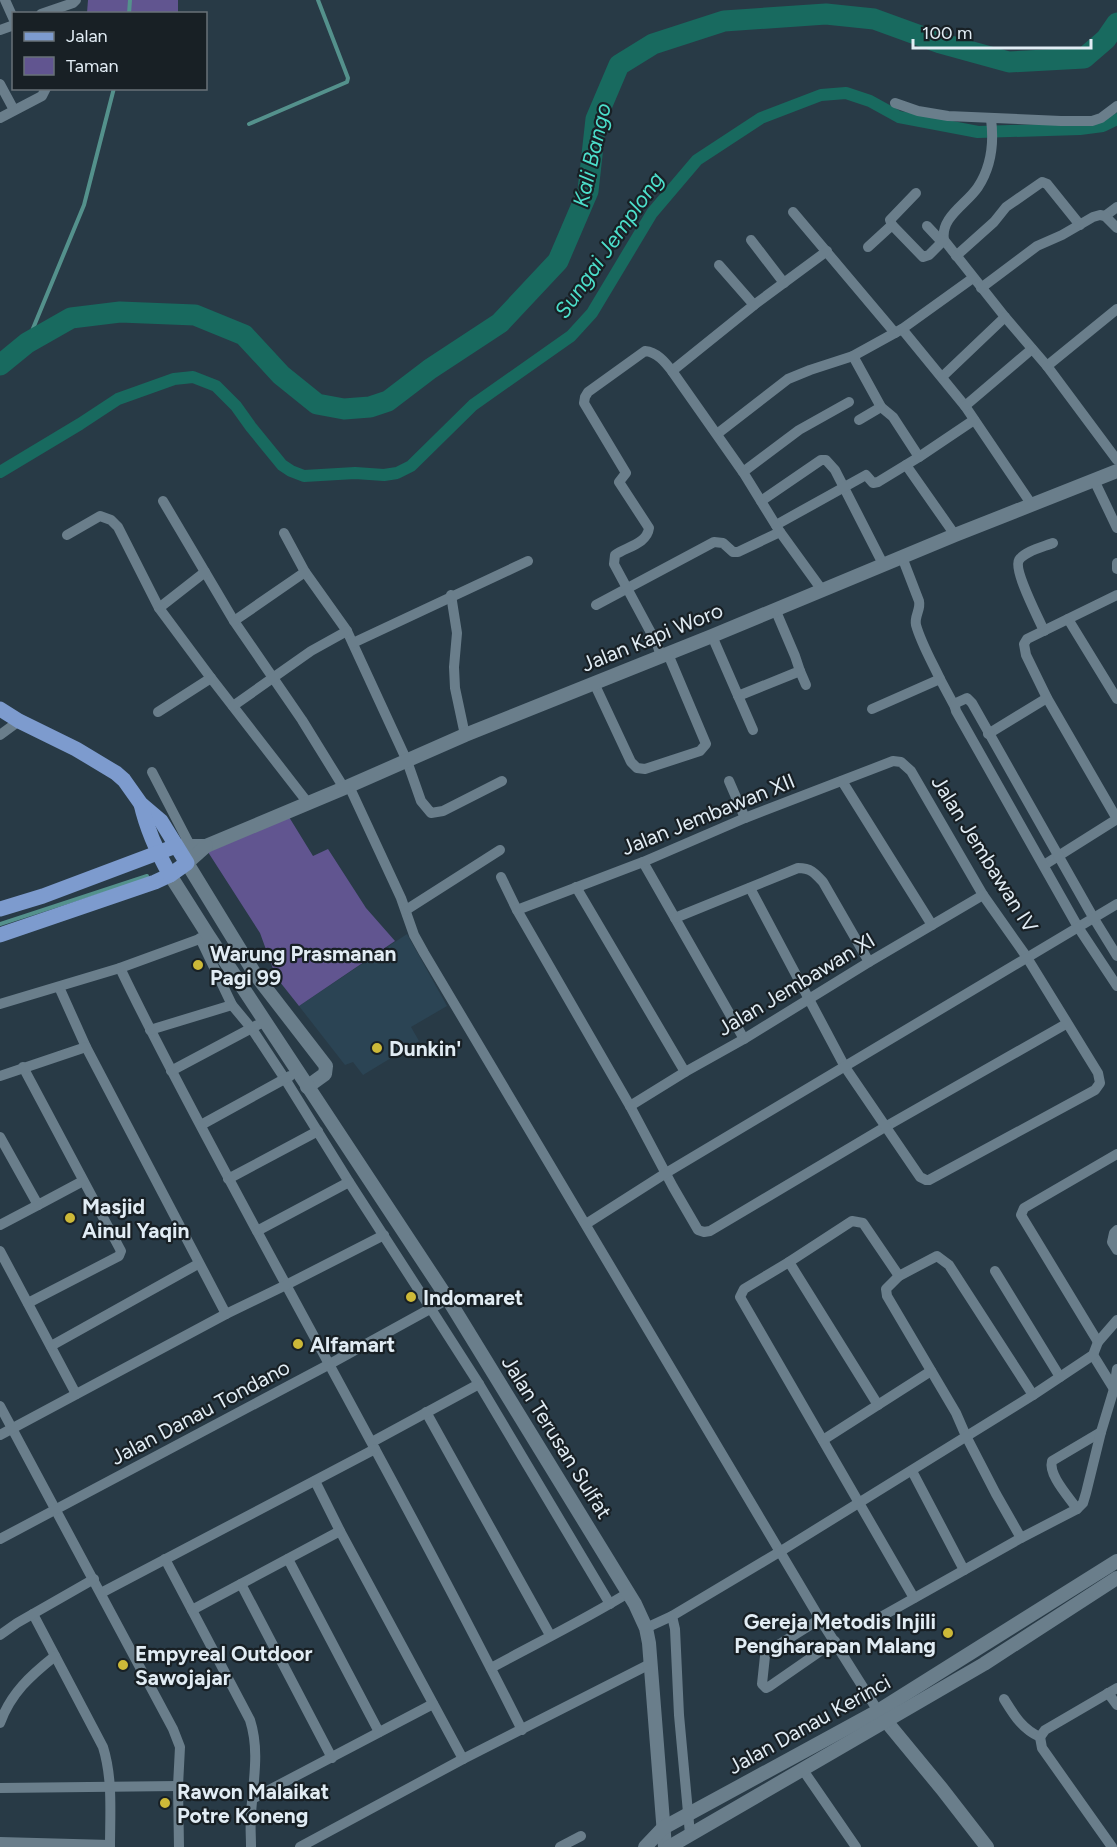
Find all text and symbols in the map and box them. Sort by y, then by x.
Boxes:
legend [12,12,207,90]
scale bar [913,12,1092,50]
text: 100 m [922,22,972,44]
text: Jalan [66,25,108,47]
text: Taman [66,55,119,77]
water label: Kali Bango [567,100,617,210]
water label: Sungai Jemplong [549,167,670,323]
street label: Jalan Kapi Woro [578,597,726,677]
street label: Jalan Jembawan XII [618,768,798,860]
street label: Jalan Jembawan IV [926,771,1044,938]
street label: Jalan Jembawan XI [713,927,879,1041]
place label: Warung Prasmanan Pagi 99 [210,941,397,990]
marker: Warung Prasmanan Pagi 99 [191,958,205,972]
place label: Dunkin' [389,1036,461,1061]
marker: Dunkin' [370,1041,384,1055]
place label: Masjid Ainul Yaqin [82,1194,189,1243]
marker: Masjid Ainul Yaqin [63,1211,77,1225]
place label: Indomaret [423,1285,523,1310]
marker: Indomaret [404,1290,418,1304]
place label: Alfamart [310,1332,395,1357]
marker: Alfamart [291,1337,305,1351]
street label: Jalan Terusan Sulfat [497,1351,617,1523]
street label: Jalan Danau Tondano [106,1354,294,1470]
place label: Gereja Metodis Injili Pengharapan Malang [734,1609,936,1658]
marker: Gereja Metodis Injili Pengharapan Malang [941,1626,955,1640]
place label: Empyreal Outdoor Sawojajar [135,1641,312,1690]
marker: Empyreal Outdoor Sawojajar [116,1658,130,1672]
street label: Jalan Danau Kerinci [723,1669,895,1779]
place label: Rawon Malaikat Potre Koneng [177,1779,329,1828]
marker: Rawon Malaikat Potre Koneng [158,1796,172,1810]

